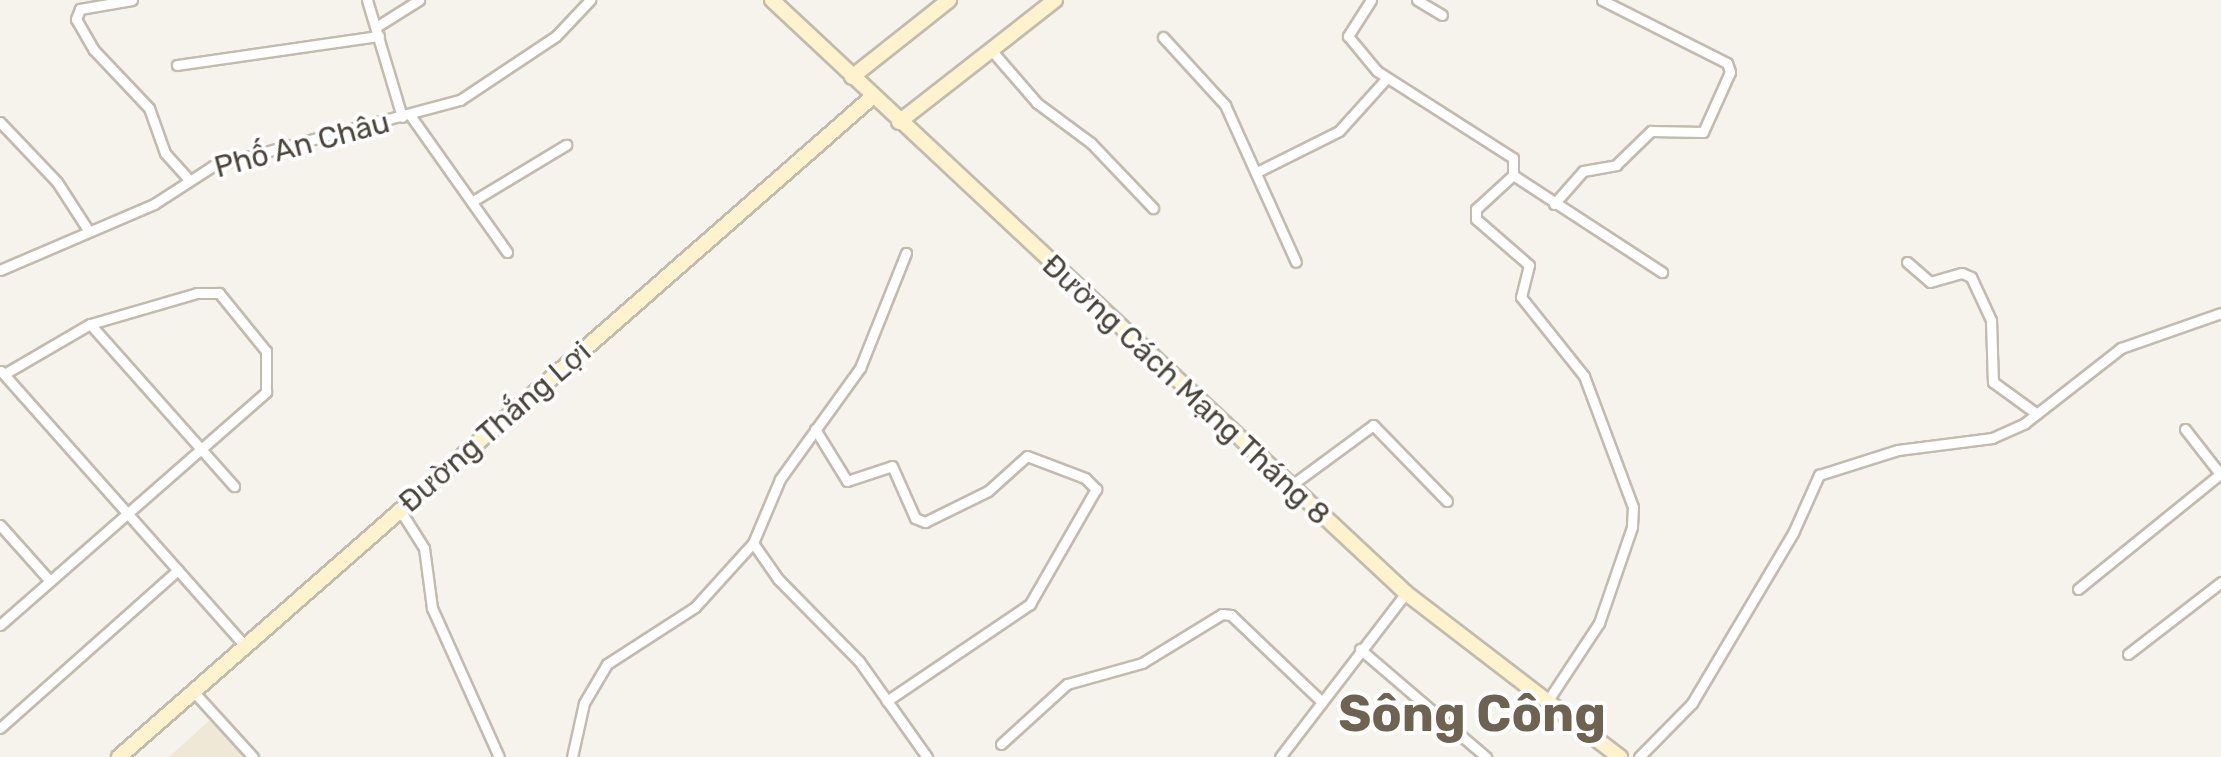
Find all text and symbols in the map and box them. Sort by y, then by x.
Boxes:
street label: Phố An Châu [210,104,394,186]
street label: Đường Cách Mạng Tháng 8 [1034,247,1338,533]
street label: Đường Thắng Lợi [391,334,599,520]
district label: Sông Công [1338,685,1606,745]

